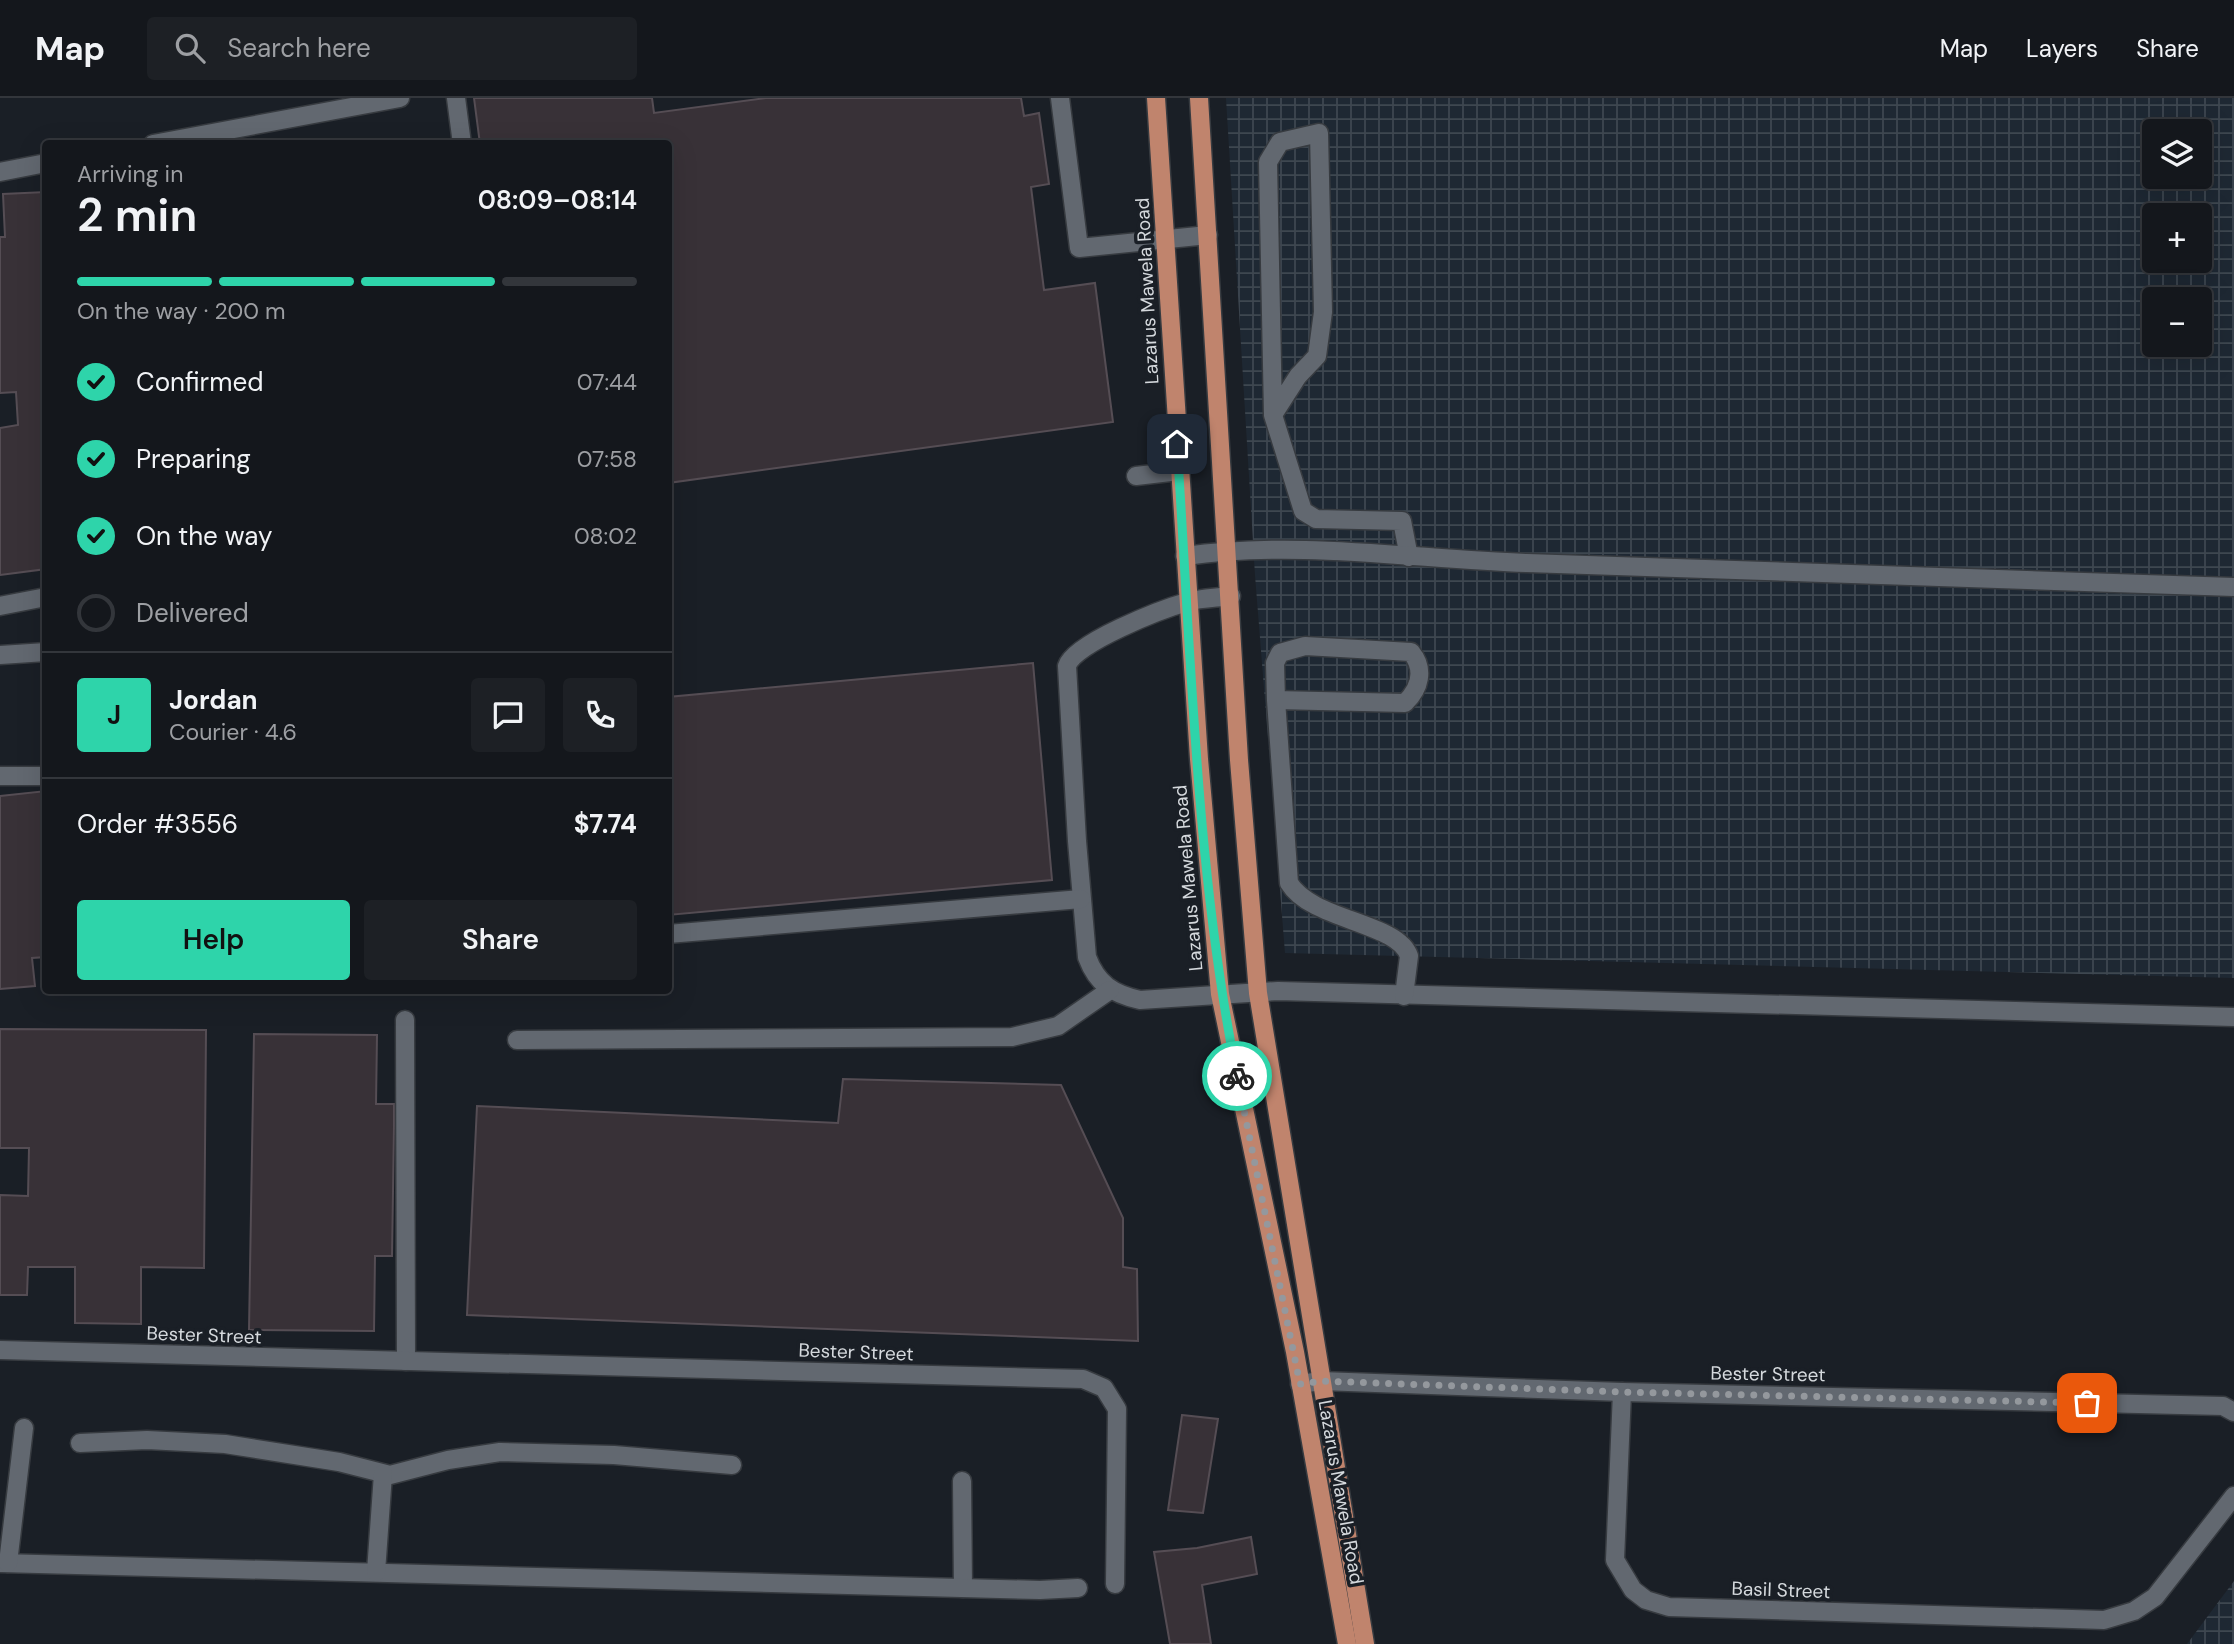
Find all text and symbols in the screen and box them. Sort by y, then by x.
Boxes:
search box [147,17,637,80]
text: Map [35,27,105,70]
icon: search [171,29,209,67]
text: Search here [227,31,371,65]
text: Map [1940,33,1988,64]
text: Layers [2026,33,2098,64]
text: Share [2136,33,2199,64]
map controls [2142,119,2212,357]
button: layers [2142,119,2212,189]
text: Arriving in [77,159,183,189]
text: 08:09–08:14 [478,183,637,217]
text: 2 min [77,185,197,245]
street label: Lazarus Mawela Road [1130,197,1164,385]
button: + [2142,203,2212,273]
button: − [2142,287,2212,357]
text: On the way · 200 m [77,296,286,326]
icon: check [77,363,115,401]
text: Confirmed [136,365,263,399]
text: 07:44 [577,367,637,397]
pin [1147,414,1207,474]
icon: home [1158,425,1196,463]
icon: check [77,440,115,478]
text: Preparing [136,442,251,476]
text: 07:58 [577,444,637,474]
icon: check [77,517,115,555]
text: On the way [136,519,272,553]
text: 08:02 [574,521,637,551]
text: Delivered [136,596,249,630]
button: chat [471,678,545,752]
button: phone [563,678,637,752]
text: Jordan [169,683,258,717]
text: J [107,698,121,732]
text: Courier · 4.6 [169,717,297,747]
street label: Lazarus Mawela Road [1167,784,1209,972]
text: Order #3556 [77,807,238,841]
text: $7.74 [574,807,637,841]
button: Help [77,900,350,980]
button: Share [364,900,637,980]
courier [1202,1041,1272,1111]
icon: bike [1218,1057,1256,1095]
street label: Bester Street [146,1320,262,1350]
street label: Bester Street [798,1337,914,1367]
street label: Bester Street [1710,1360,1826,1388]
pin [2057,1373,2117,1433]
icon: bag [2068,1384,2106,1422]
street label: Lazarus Mawela Road [1312,1398,1370,1586]
street label: Basil Street [1731,1576,1831,1604]

